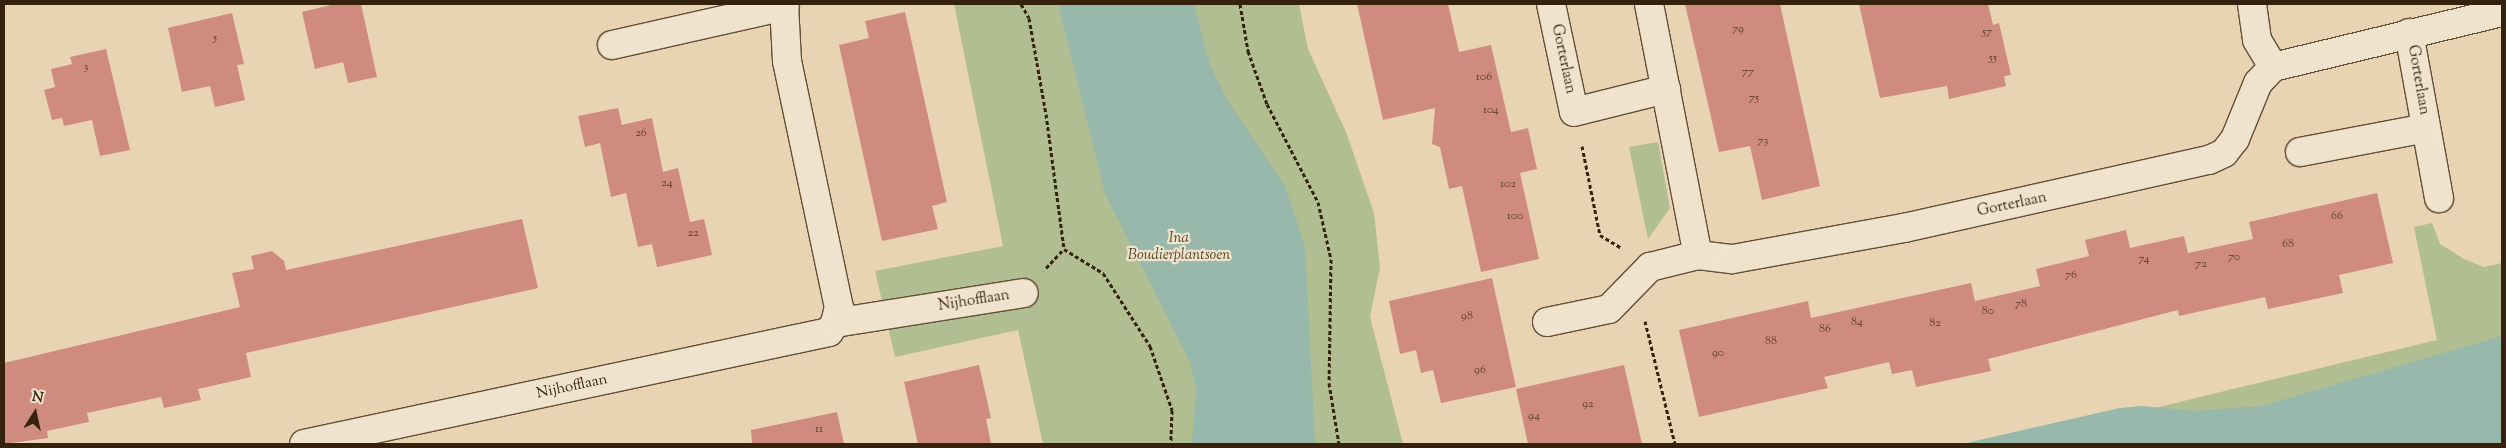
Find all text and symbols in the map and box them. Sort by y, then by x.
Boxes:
street label: Gorterlaan [1547,23,1579,95]
house number: 79 [1732,23,1744,37]
house number: 57 [1982,26,1992,40]
house number: 5 [213,32,217,46]
street label: Gorterlaan [2403,44,2433,116]
house number: 55 [1989,52,1997,66]
house number: 3 [84,61,88,75]
house number: 77 [1742,66,1754,80]
house number: 106 [1476,71,1492,85]
house number: 75 [1749,92,1759,106]
house number: 104 [1483,104,1499,118]
house number: 26 [635,127,647,141]
house number: 73 [1758,135,1768,149]
house number: 24 [661,177,673,191]
house number: 102 [1500,178,1516,192]
street label: Gorterlaan [1976,189,2048,221]
house number: 100 [1507,210,1523,224]
house number: 66 [2331,210,2343,224]
house number: 22 [687,227,699,241]
park label: Ina Boudierplantsoen [1128,229,1230,264]
house number: 68 [2282,238,2294,252]
house number: 70 [2228,251,2240,265]
house number: 74 [2138,253,2150,267]
house number: 72 [2195,258,2207,272]
house number: 76 [2065,269,2077,283]
street label: Nijhofflaan [937,286,1011,316]
house number: 78 [2015,298,2027,312]
house number: 80 [1982,305,1994,319]
house number: 98 [1461,310,1473,324]
house number: 84 [1851,316,1863,330]
house number: 82 [1929,317,1941,331]
house number: 86 [1819,323,1831,337]
house number: 88 [1765,335,1777,349]
house number: 90 [1712,347,1724,361]
house number: 96 [1474,364,1486,378]
street label: Nijhofflaan [535,371,609,403]
text: N [30,387,45,409]
north arrow [10,388,60,438]
house number: 92 [1582,398,1594,412]
house number: 94 [1528,410,1540,424]
house number: 11 [815,423,823,437]

